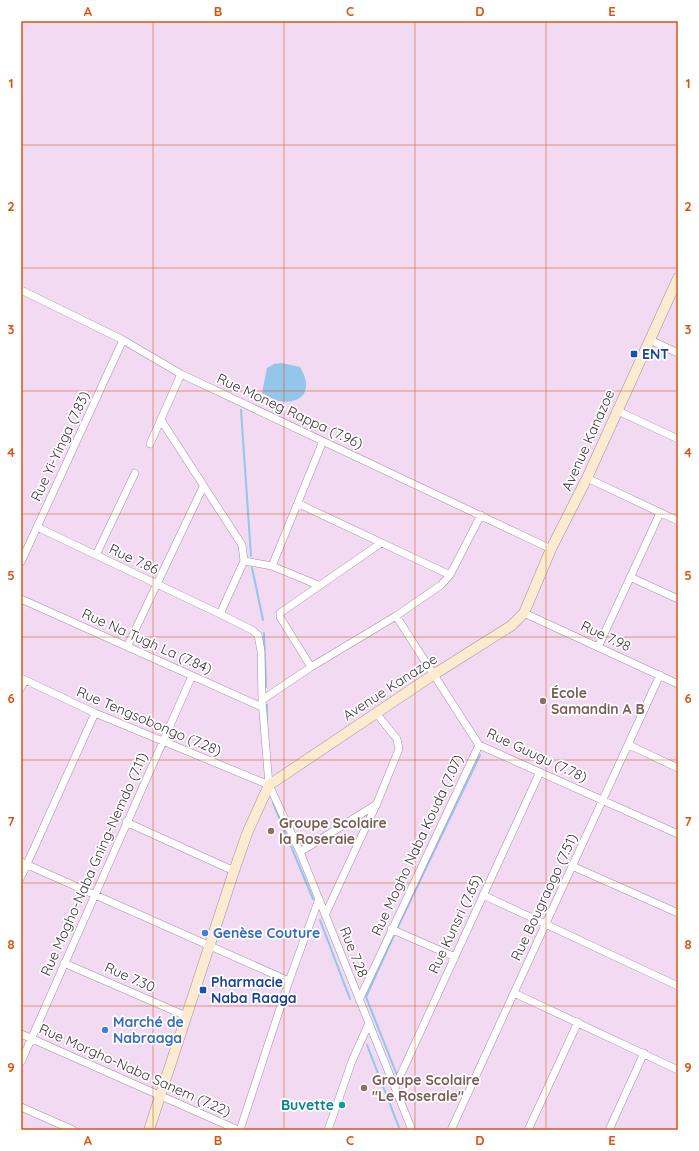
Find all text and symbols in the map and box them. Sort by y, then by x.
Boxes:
text: A [84,3,93,19]
text: B [214,3,222,19]
text: C [346,3,354,19]
text: D [475,3,485,19]
text: E [608,3,616,19]
text: 1 [8,75,14,91]
text: 1 [685,75,691,91]
text: 2 [7,198,15,214]
text: 2 [684,198,692,214]
text: 3 [8,321,15,337]
text: 3 [685,321,692,337]
place label: ENT [642,345,669,363]
marker: ENT [629,349,639,359]
street label: Rue Moneg Rappa (7.96) [214,369,366,453]
street label: Avenue Kanazoe [558,386,618,494]
street label: Rue Yi-Yinga (7.83) [27,388,93,504]
text: 4 [7,444,15,460]
text: 4 [684,444,692,460]
street label: Rue 7.86 [106,540,162,579]
text: 5 [7,567,15,583]
text: 5 [684,567,692,583]
street label: Rue Na Tugh La (7.84) [79,604,215,678]
street label: Rue 7.98 [578,617,634,655]
street label: Avenue Kanazoe [339,650,441,724]
street label: Rue Tengsobongo (7.28) [74,682,224,760]
place label: École Samandin A B [551,684,645,718]
text: 6 [7,690,15,706]
text: 6 [684,690,692,706]
marker: École Samandin A B [538,696,548,706]
street label: Rue Guugu (7.78) [484,724,590,786]
street label: Rue Mogho-Naba Gning-Nemdo (7.11) [36,749,152,979]
street label: Rue Mogho Naba Kouda (7.07) [367,752,467,938]
text: 7 [7,813,15,829]
text: 7 [684,813,692,829]
place label: Groupe Scolaire la Roseraie [279,814,387,848]
marker: Groupe Scolaire la Roseraie [266,826,276,836]
street label: Rue Bougraogo (7.51) [507,831,581,963]
street label: Rue Kunsri (7.65) [424,871,486,977]
place label: Genèse Couture [213,924,320,942]
street label: Rue 7.28 [336,924,372,980]
marker: Genèse Couture [200,928,210,938]
text: 8 [7,936,15,952]
text: 8 [684,936,692,952]
street label: Rue 7.30 [102,958,158,996]
place label: Pharmacie Naba Raaga [211,973,297,1007]
marker: Pharmacie Naba Raaga [198,985,208,995]
place label: Marché de Nabraaga [113,1013,184,1047]
street label: Rue Morgho-Naba Sanem (7.22) [36,1019,234,1121]
marker: Marché de Nabraaga [100,1025,110,1035]
text: 9 [7,1059,15,1075]
text: 9 [684,1059,692,1075]
place label: Groupe Scolaire "Le Roserale" [372,1071,480,1105]
marker: Groupe Scolaire "Le Roserale" [359,1083,369,1093]
place label: Buvette [281,1096,334,1114]
marker: Buvette [337,1100,347,1110]
text: A [84,1132,93,1148]
text: B [214,1132,222,1148]
text: C [346,1132,354,1148]
text: D [475,1132,485,1148]
text: E [608,1132,616,1148]

